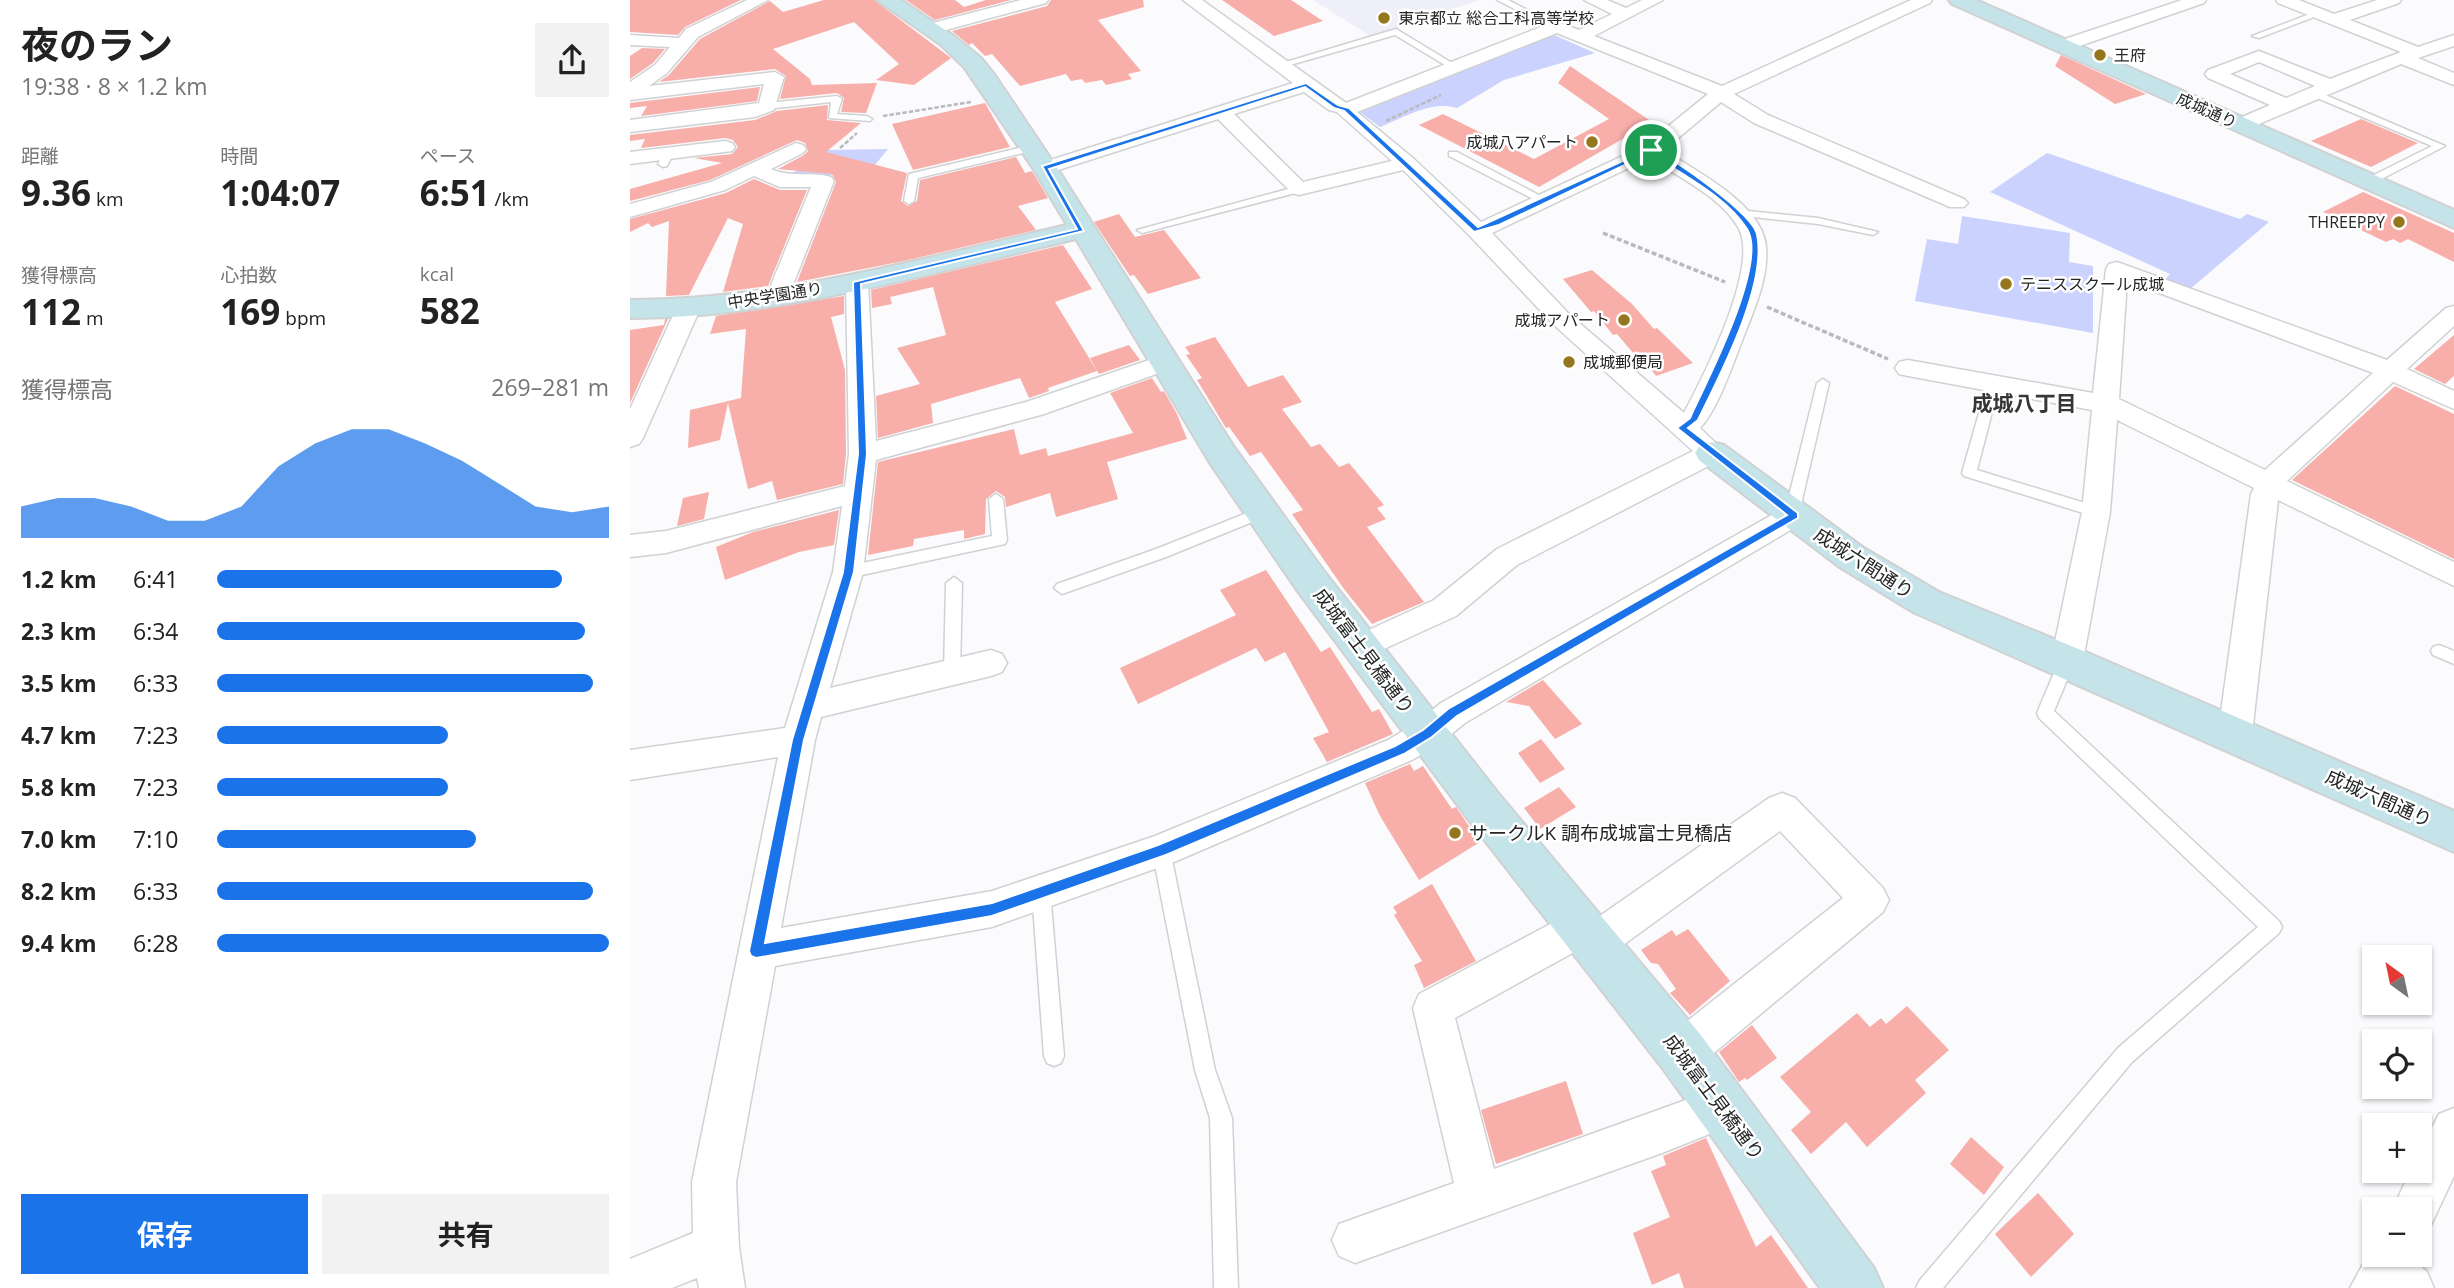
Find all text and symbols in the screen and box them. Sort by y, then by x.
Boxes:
place label: 東京都立 総合工科高等学校 [1398,7,1594,29]
marker: 東京都立 総合工科高等学校 [1376,10,1392,26]
text: 夜のラン [21,18,173,70]
button: share [535,23,609,97]
place label: 王府 [2114,44,2146,66]
marker: 王府 [2092,47,2108,63]
text: 19:38 · 8 × 1.2 km [21,70,208,102]
street label: 成城通り [2173,87,2241,133]
pin [1621,120,1681,180]
place label: 成城八アパート [1466,131,1578,153]
icon: arrive [1632,131,1670,169]
marker: 成城八アパート [1584,134,1600,150]
text: 距離 [21,143,59,169]
text: 時間 [220,143,258,169]
text: ペース [420,143,476,169]
text: 9.36 [21,169,91,216]
text: 1:04:07 [220,169,340,216]
text: 6:51 [420,169,490,216]
text: km [91,186,124,212]
text: /km [490,186,529,212]
place label: THREEPPY [2309,211,2385,233]
marker: THREEPPY [2391,214,2407,230]
text: kcal [420,261,454,287]
text: 獲得標高 [21,262,97,288]
text: 心拍数 [220,262,277,288]
place label: テニススクール成城 [2020,273,2164,295]
marker: テニススクール成城 [1998,276,2014,292]
street label: 中央学園通り [726,277,824,313]
text: 582 [420,287,480,334]
text: 112 [21,288,81,335]
text: 169 [220,288,280,335]
text: m [81,305,104,331]
text: bpm [280,305,326,331]
place label: 成城アパート [1514,309,1610,331]
marker: 成城アパート [1616,312,1632,328]
place label: 成城郵便局 [1583,351,1663,373]
marker: 成城郵便局 [1561,354,1577,370]
text: 269–281 m [491,371,609,403]
text: 獲得標高 [21,373,113,405]
district label: 成城八丁目 [1972,389,2077,417]
street label: 成城六間通り [1809,521,1919,605]
text: 1.2 km [21,563,97,595]
text: 6:41 [133,563,179,595]
street label: 成城富士見橋通り [1308,582,1420,720]
text: 2.3 km [21,615,97,647]
text: 6:34 [133,615,179,647]
text: 3.5 km [21,667,97,699]
text: 6:33 [133,667,179,699]
text: 4.7 km [21,719,97,751]
text: 7:23 [133,719,179,751]
street label: 成城六間通り [2322,763,2436,833]
text: 5.8 km [21,771,97,803]
text: 7:23 [133,771,179,803]
place label: サークルK 調布成城富士見橋店 [1469,820,1732,846]
text: 7.0 km [21,823,97,855]
text: 7:10 [133,823,179,855]
marker: サークルK 調布成城富士見橋店 [1447,825,1463,841]
text: 8.2 km [21,875,97,907]
text: 6:33 [133,875,179,907]
text: 9.4 km [21,927,97,959]
text: 6:28 [133,927,179,959]
north arrow [2362,945,2432,1015]
map controls [2362,945,2432,1267]
street label: 成城富士見橋通り [1658,1028,1770,1166]
button: locate [2362,1029,2432,1099]
button: + [2362,1113,2432,1183]
button: 保存 [21,1194,308,1274]
button: 共有 [322,1194,609,1274]
button: − [2362,1197,2432,1267]

